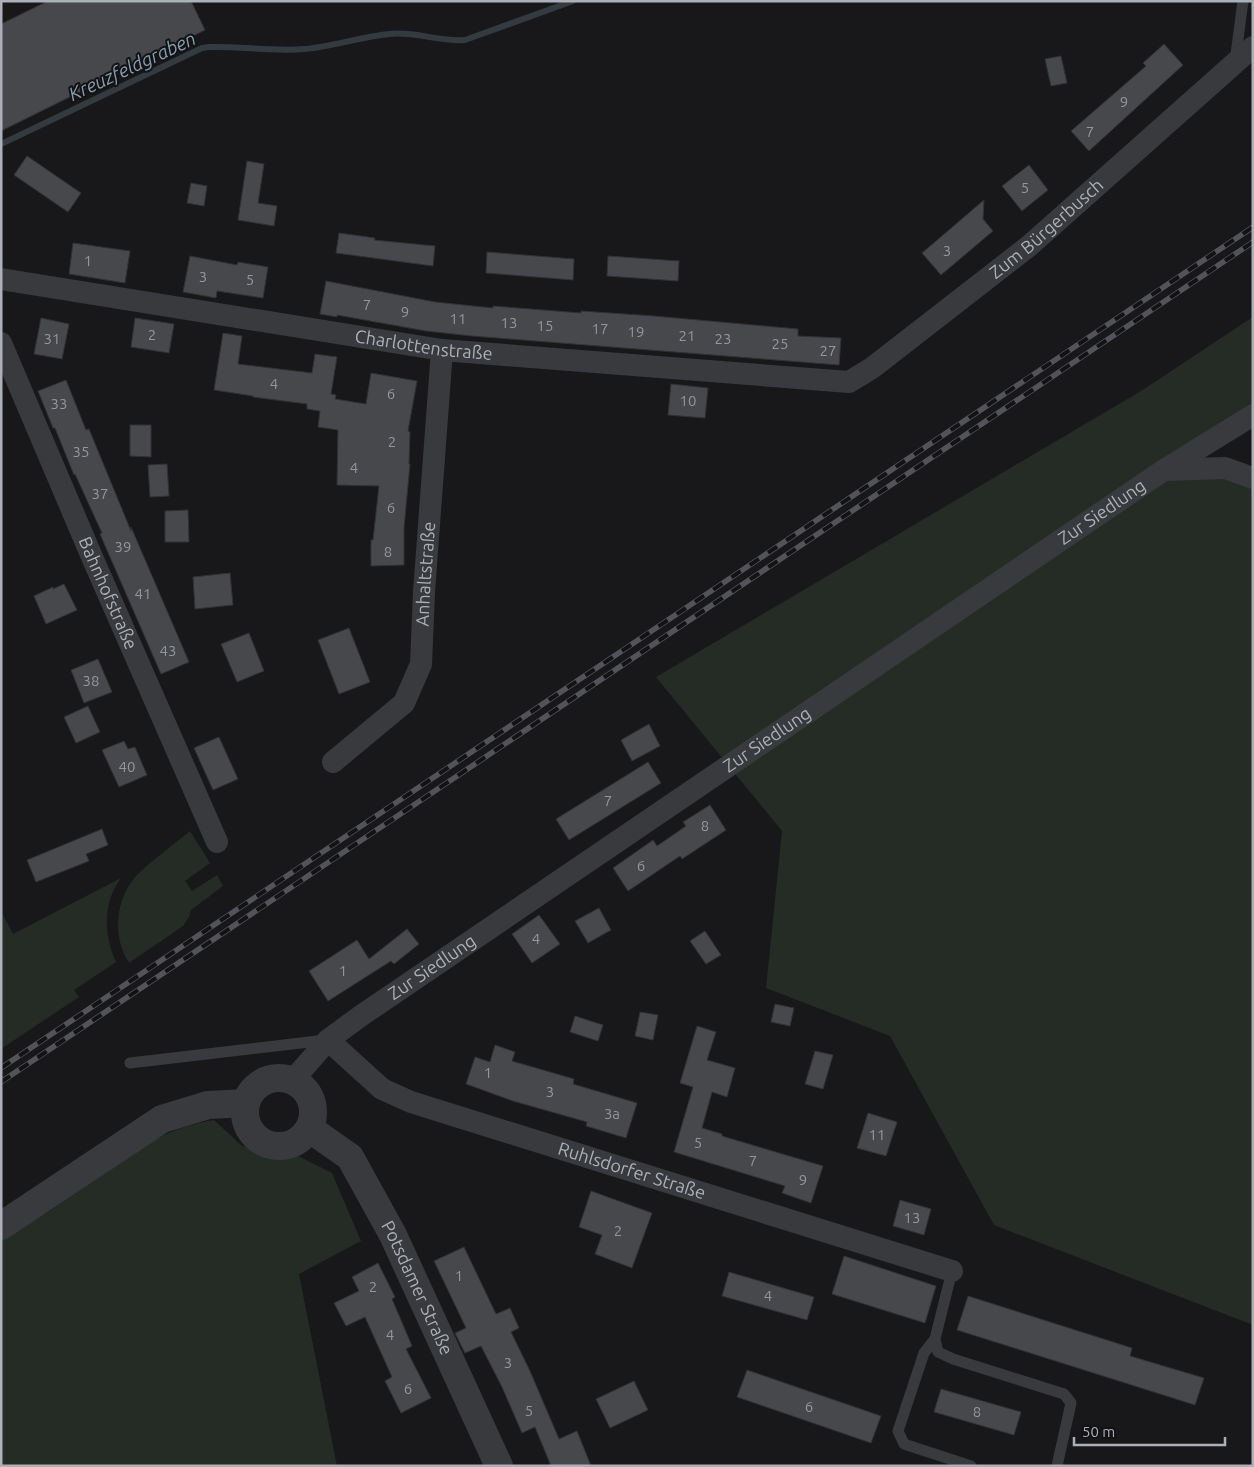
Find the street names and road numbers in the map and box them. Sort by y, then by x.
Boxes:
street label: Zum Bürgerbusch [985,174,1107,282]
street label: Charlottenstraße [354,325,493,363]
street label: Zur Siedlung [1054,475,1149,548]
street label: Anhaltstraße [412,521,438,627]
street label: Bahnhofstraße [76,533,142,652]
street label: Zur Siedlung [719,702,814,776]
street label: Zur Siedlung [384,930,479,1003]
street label: Ruhlsdorfer Straße [556,1138,708,1202]
street label: Potsdamer Straße [378,1217,458,1358]

